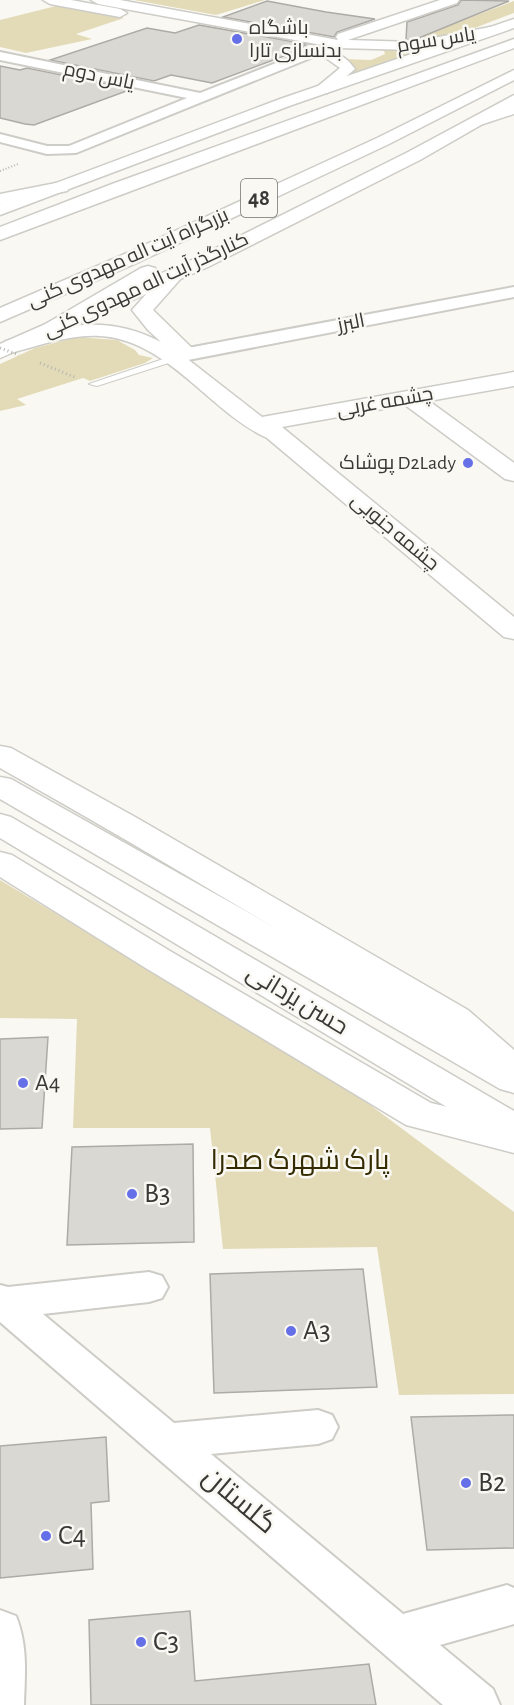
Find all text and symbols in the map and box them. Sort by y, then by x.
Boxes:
place label: باشگاه بدنسازی تارا [249,18,342,63]
street label: یاس سوم [395,24,478,59]
marker: باشگاه بدنسازی تارا [230,32,244,46]
street label: یاس دوم [61,59,137,96]
road number: 48 [241,179,277,217]
street label: بزرگراه آیت اله مهدوی کنی [24,203,232,313]
street label: کنارگذر آیت اله مهدوی کنی [40,227,252,343]
street label: البرز [334,311,367,337]
street label: چشمه غربی [335,384,435,422]
place label: پوشاک D2Lady [339,453,456,475]
marker: پوشاک D2Lady [461,456,475,470]
street label: چشمه جنوبی [346,490,443,576]
street label: حسن یزدانی [242,960,352,1040]
place label: A4 [35,1071,60,1095]
marker: A4 [16,1076,30,1090]
park label: پارک شهرک صدرا [210,1146,390,1178]
place label: B3 [144,1180,171,1208]
marker: B3 [125,1187,139,1201]
place label: A3 [303,1317,331,1345]
marker: A3 [284,1324,298,1338]
street label: گلستان [196,1462,281,1540]
place label: B2 [478,1469,506,1497]
marker: B2 [459,1476,473,1490]
place label: C4 [58,1522,86,1550]
marker: C4 [39,1529,53,1543]
place label: C3 [153,1628,179,1656]
marker: C3 [134,1635,148,1649]

